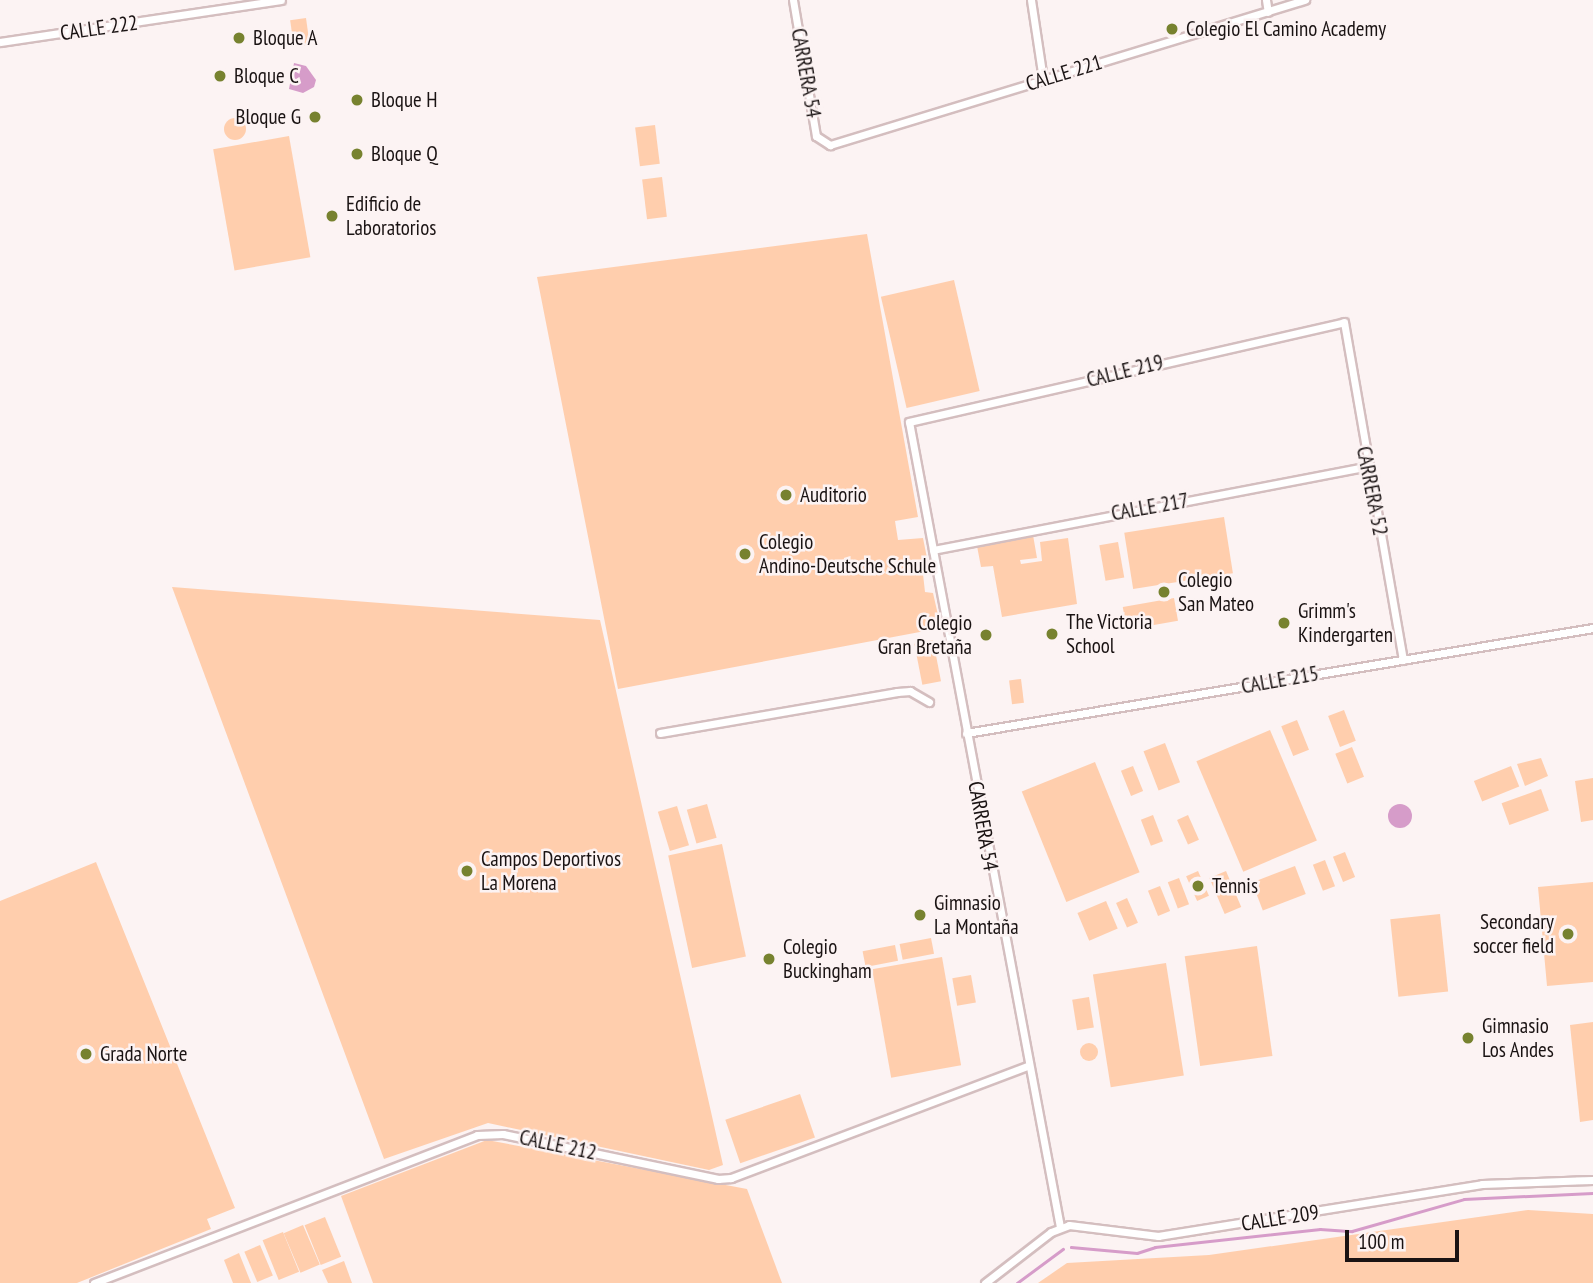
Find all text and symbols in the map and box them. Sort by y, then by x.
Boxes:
street label: CALLE 222 [58,10,140,46]
place label: Colegio El Camino Academy [1186,16,1387,42]
marker: Colegio El Camino Academy [1164,21,1180,37]
place label: Bloque A [253,25,318,51]
street label: CARRERA 54 [786,26,826,120]
marker: Bloque A [231,30,247,46]
street label: CALLE 221 [1023,50,1105,96]
place label: Bloque C [234,63,299,89]
marker: Bloque C [212,68,228,84]
place label: Bloque H [371,87,437,113]
marker: Bloque H [349,92,365,108]
place label: Bloque G [236,104,301,130]
marker: Bloque G [307,109,323,125]
place label: Bloque Q [371,141,438,167]
marker: Bloque Q [349,146,365,162]
place label: Edificio de Laboratorios [346,191,436,241]
marker: Edificio de Laboratorios [324,208,340,224]
street label: CALLE 219 [1084,349,1166,393]
street label: CARRERA 52 [1351,444,1393,538]
place label: Auditorio [800,482,867,508]
marker: Auditorio [778,487,794,503]
street label: CALLE 217 [1109,488,1191,526]
place label: Colegio Andino-Deutsche Schule [759,529,936,579]
marker: Colegio Andino-Deutsche Schule [737,546,753,562]
place label: Colegio San Mateo [1178,567,1254,617]
marker: Colegio San Mateo [1156,584,1172,600]
place label: Grimm's Kindergarten [1298,598,1393,648]
place label: The Victoria School [1066,609,1153,659]
place label: Colegio Gran Bretaña [878,610,972,660]
marker: Grimm's Kindergarten [1276,615,1292,631]
marker: The Victoria School [1044,626,1060,642]
marker: Colegio Gran Bretaña [978,627,994,643]
street label: CALLE 215 [1239,661,1321,699]
street label: CARRERA 54 [963,779,1003,873]
place label: Campos Deportivos La Morena [481,846,621,896]
marker: Campos Deportivos La Morena [459,863,475,879]
place label: Tennis [1212,873,1258,899]
marker: Tennis [1190,878,1206,894]
place label: Gimnasio La Montaña [934,890,1019,940]
marker: Gimnasio La Montaña [912,907,928,923]
place label: Secondary soccer field [1473,909,1554,959]
marker: Secondary soccer field [1560,926,1576,942]
place label: Colegio Buckingham [783,934,872,984]
marker: Colegio Buckingham [761,951,777,967]
place label: Gimnasio Los Andes [1482,1013,1554,1063]
marker: Gimnasio Los Andes [1460,1030,1476,1046]
place label: Grada Norte [100,1041,187,1067]
marker: Grada Norte [78,1046,94,1062]
street label: CALLE 212 [517,1125,599,1165]
street label: CALLE 209 [1239,1199,1321,1237]
scale bar [1348,1216,1462,1260]
text: 100 m [1358,1228,1404,1255]

